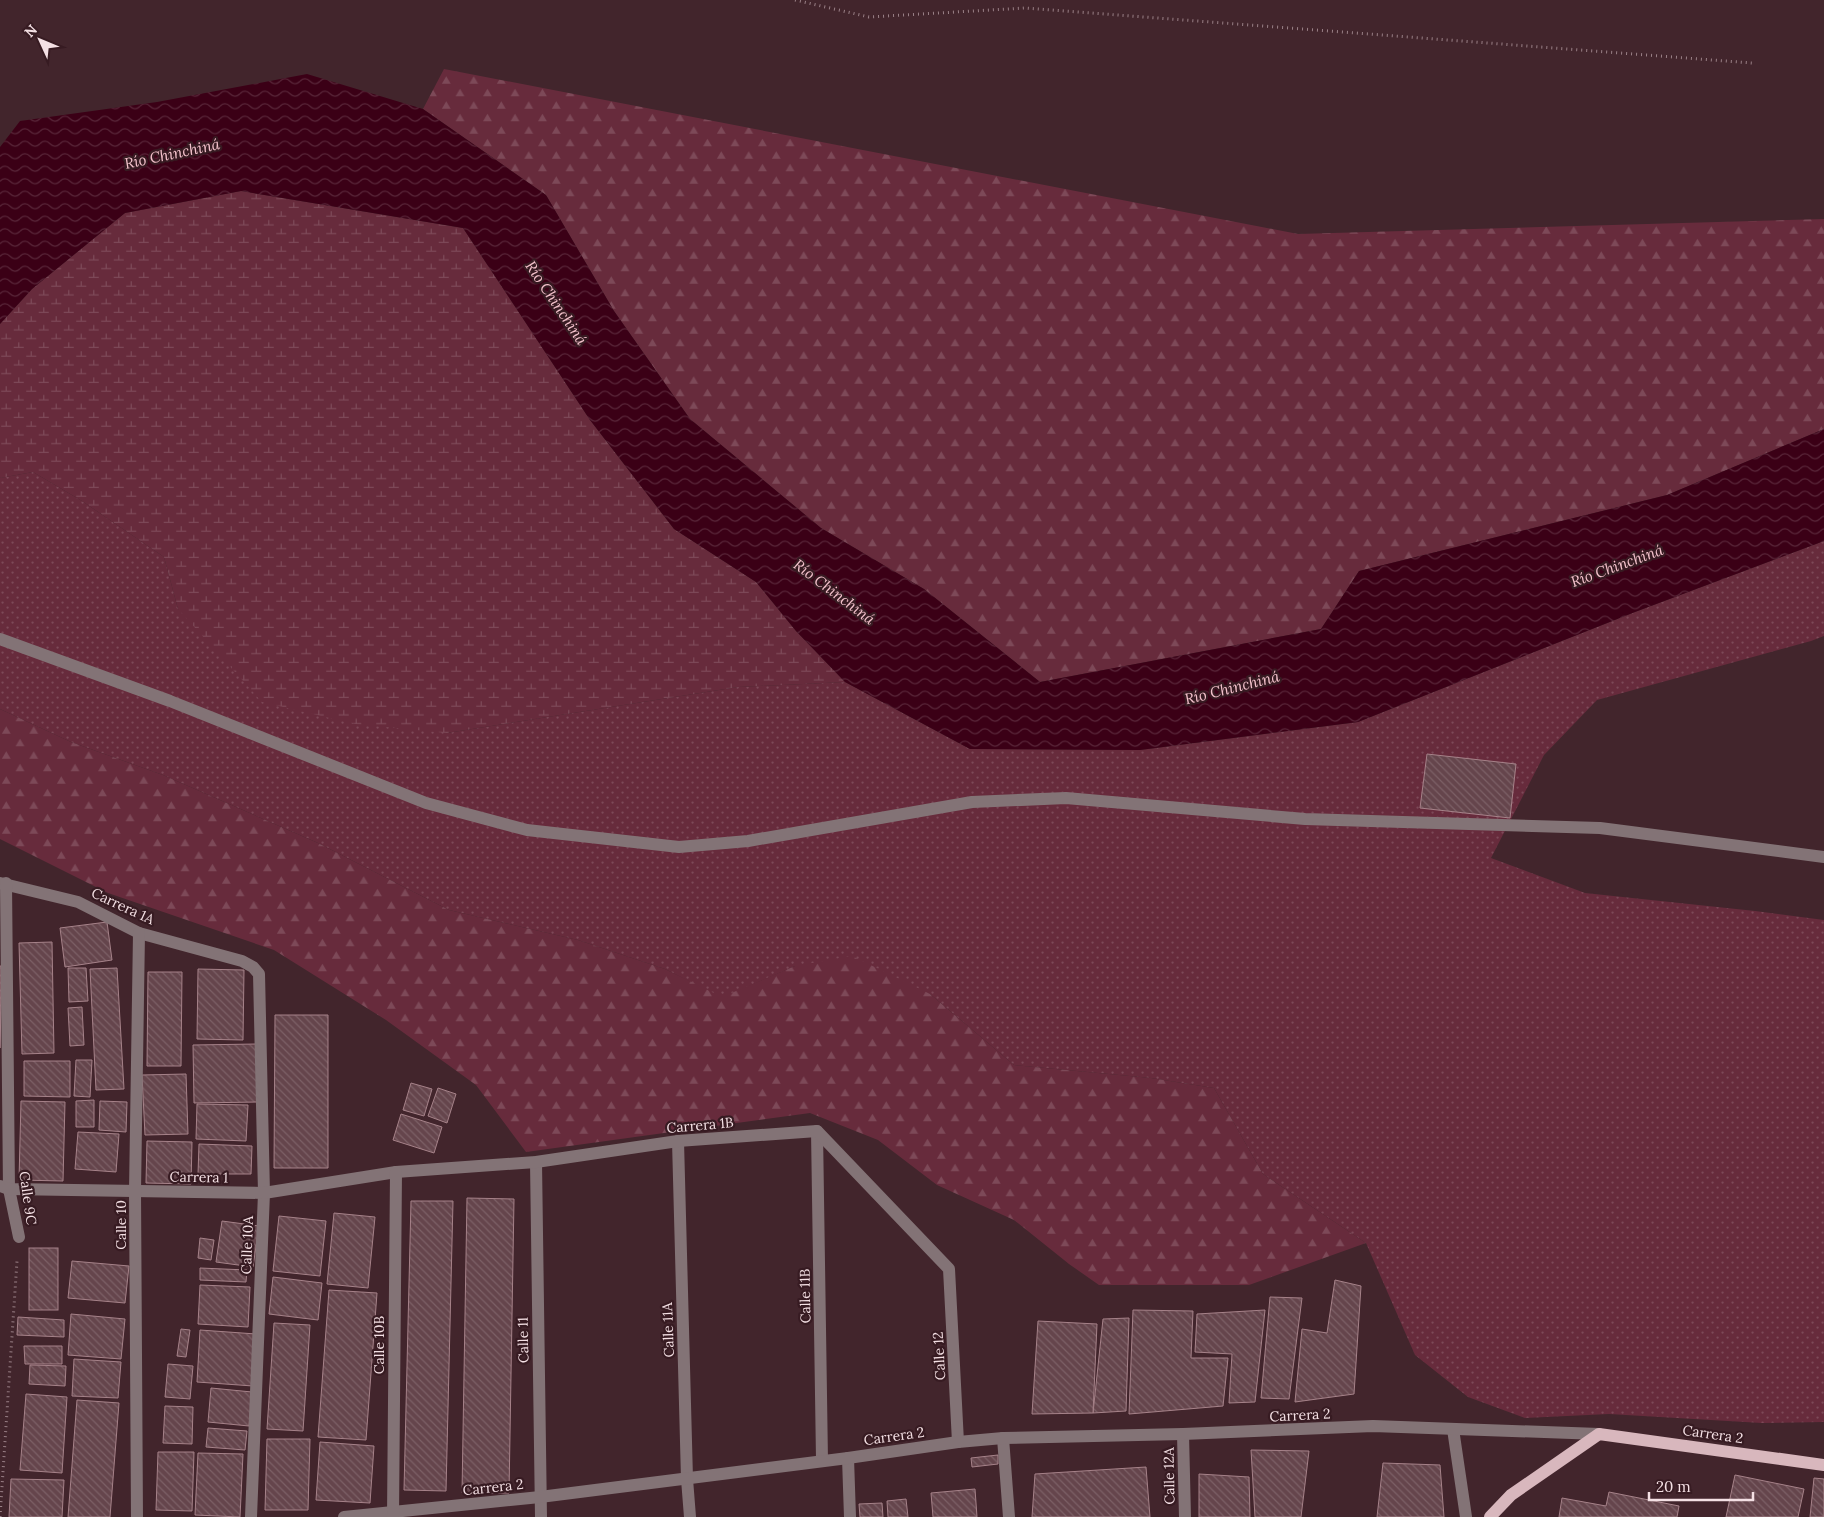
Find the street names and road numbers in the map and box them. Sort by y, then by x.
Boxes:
street label: Carrera 1A [89,884,158,929]
street label: Carrera 1B [666,1113,735,1137]
street label: Carrera 1 [170,1167,228,1187]
street label: Calle 9C [15,1170,41,1226]
street label: Calle 10 [112,1200,130,1250]
street label: Calle 10A [237,1215,257,1275]
street label: Calle 11B [796,1268,814,1324]
street label: Calle 11A [658,1302,678,1358]
street label: Calle 10B [370,1316,388,1374]
street label: Calle 11 [514,1317,532,1363]
street label: Calle 12 [929,1331,949,1381]
street label: Carrera 2 [1269,1404,1331,1426]
street label: Carrera 2 [1682,1421,1744,1447]
street label: Carrera 2 [863,1423,925,1449]
street label: Calle 12A [1159,1447,1178,1505]
street label: Carrera 2 [462,1475,524,1499]

